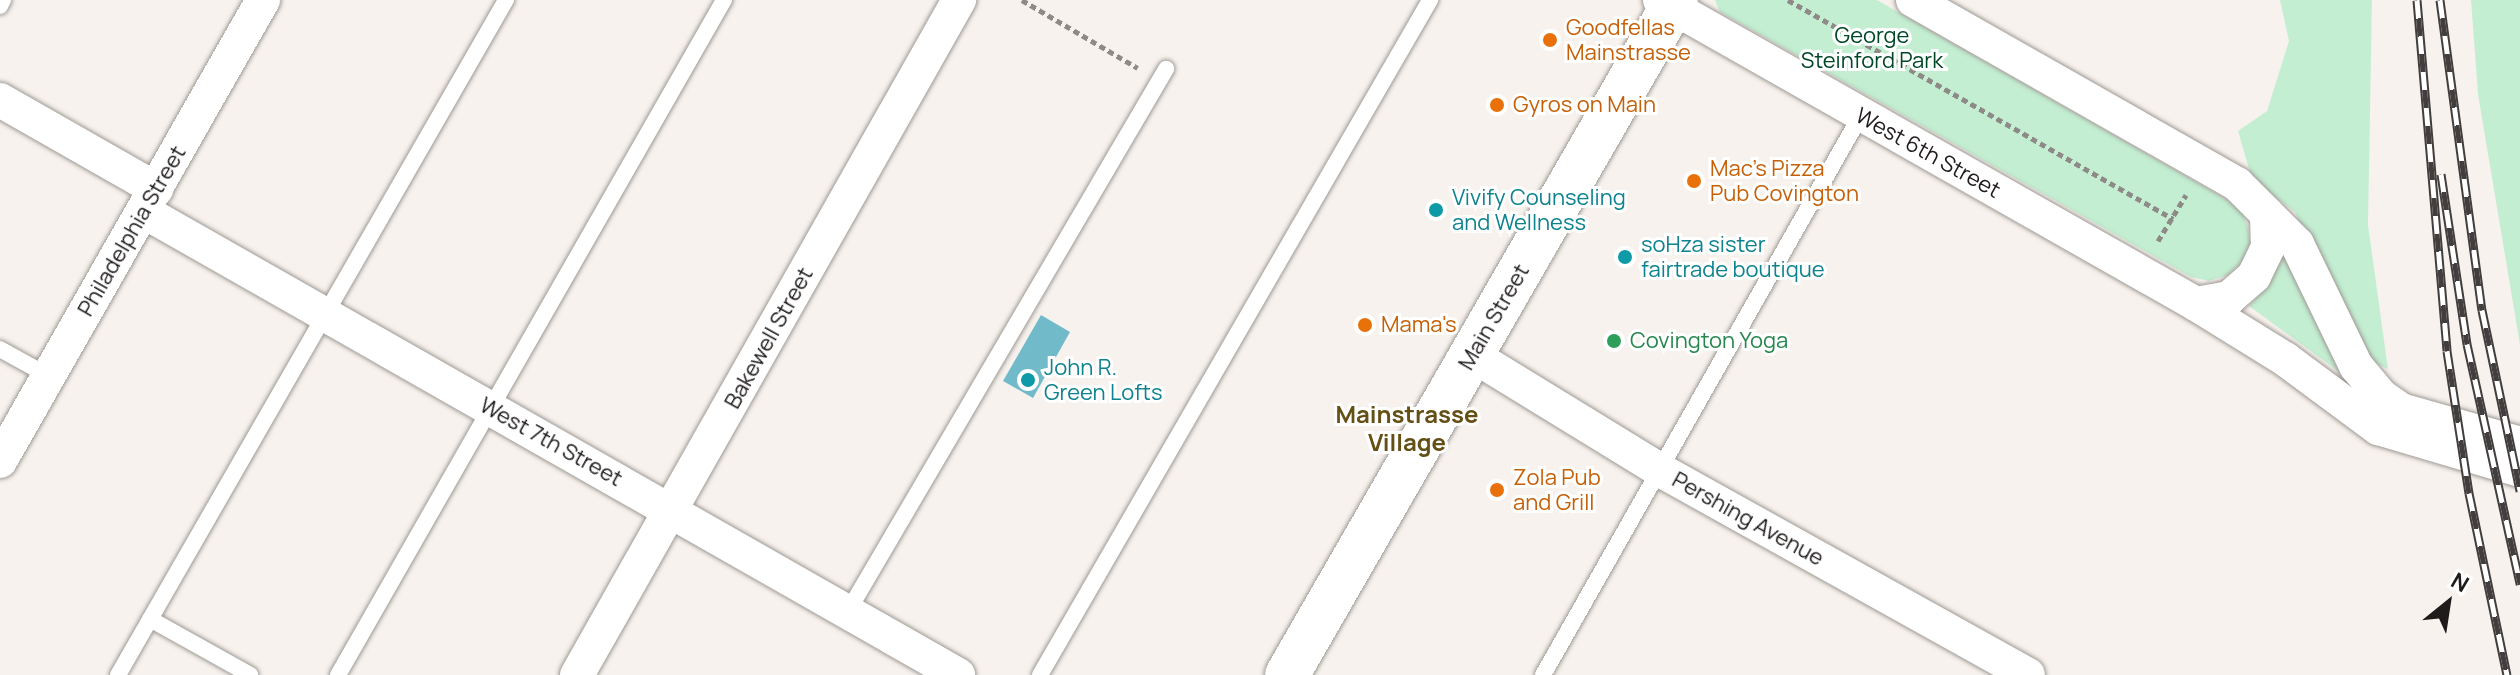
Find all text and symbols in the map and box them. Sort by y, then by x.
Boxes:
place label: Goodfellas Mainstrasse [1566,14,1691,66]
park label: George Steinford Park [1801,22,1943,74]
marker: Goodfellas Mainstrasse [1541,31,1559,49]
place label: Gyros on Main [1513,92,1656,118]
marker: Gyros on Main [1488,96,1506,114]
street label: West 6th Street [1851,102,2005,204]
street label: Philadelphia Street [72,141,192,321]
place label: Mac's Pizza Pub Covington [1710,155,1859,206]
marker: Mac's Pizza Pub Covington [1685,172,1703,190]
place label: Vivify Counseling and Wellness [1452,184,1626,236]
marker: Vivify Counseling and Wellness [1427,201,1445,219]
place label: soHza sister fairtrade boutique [1641,231,1825,282]
marker: soHza sister fairtrade boutique [1616,248,1634,266]
street label: Main Street [1453,259,1535,375]
street label: Bakewell Street [719,263,819,413]
place label: Mama's [1381,312,1457,338]
marker: Mama's [1356,316,1374,334]
place label: Covington Yoga [1630,328,1788,354]
marker: Covington Yoga [1605,332,1623,350]
place label: John R. Green Lofts [1044,354,1162,406]
marker: John R. Green Lofts [1019,371,1037,389]
street label: West 7th Street [475,392,627,492]
district label: Mainstrasse Village [1335,400,1479,456]
place label: Zola Pub and Grill [1513,464,1601,516]
street label: Pershing Avenue [1668,466,1828,572]
marker: Zola Pub and Grill [1488,481,1506,499]
north arrow [2408,563,2488,643]
text: N [2446,565,2474,599]

